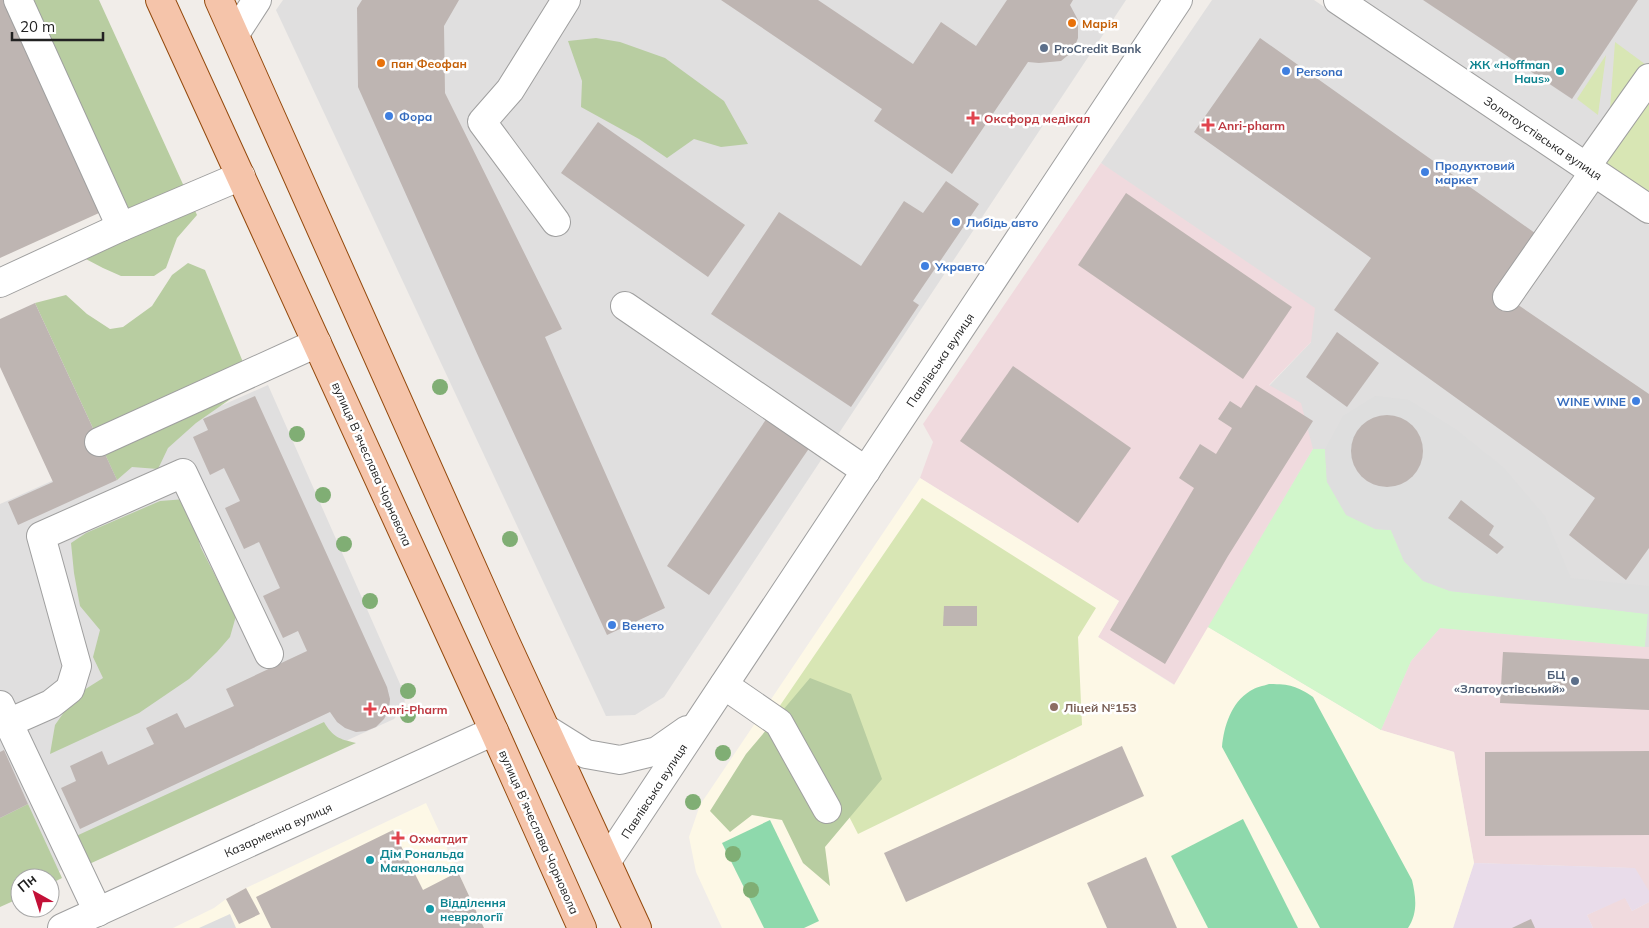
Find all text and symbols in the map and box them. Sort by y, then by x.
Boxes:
scale bar [12,10,104,42]
place label: Марія [1082,16,1118,31]
text: 20 m [20,17,55,36]
marker: Марія [1066,17,1078,29]
place label: ProCredit Bank [1054,41,1141,56]
marker: ProCredit Bank [1038,42,1050,54]
place label: пан Феофан [391,56,467,71]
marker: пан Феофан [375,57,387,69]
place label: ЖК «Hoffman Haus» [1470,57,1550,86]
place label: Persona [1296,64,1343,79]
marker: Persona [1280,65,1292,77]
marker: ЖК «Hoffman Haus» [1554,65,1566,77]
street label: Золотоустівська вулиця [1481,93,1605,183]
place label: Фора [399,109,432,124]
marker: Фора [383,110,395,122]
marker: Оксфорд медікал [966,111,980,125]
place label: Оксфорд медікал [984,111,1090,126]
place label: Anri-pharm [1218,118,1285,133]
marker: Anri-pharm [1202,119,1214,131]
place label: Продуктовий маркет [1435,158,1515,187]
marker: Продуктовий маркет [1419,166,1431,178]
place label: Либідь авто [966,215,1039,230]
marker: Либідь авто [950,216,962,228]
place label: Укравто [934,259,985,274]
marker: Укравто [919,260,931,272]
street label: Павлівська вулиця [903,310,977,410]
street label: вулиця Вʼячеслава Чорновола [329,379,415,549]
place label: WINE WINE [1557,394,1626,409]
marker: WINE WINE [1630,395,1642,407]
place label: Венето [622,618,664,633]
marker: Венето [606,619,618,631]
place label: БЦ «Златоустівський» [1454,667,1565,696]
marker: БЦ «Златоустівський» [1569,675,1581,687]
place label: Ліцей №153 [1064,700,1137,715]
marker: Ліцей №153 [1048,701,1060,713]
place label: Anri-Pharm [380,702,448,717]
marker: Anri-Pharm [364,703,376,715]
street label: Павлівська вулиця [618,741,690,841]
street label: вулиця Вʼячеслава Чорновола [496,747,582,917]
street label: Казарменна вулиця [222,799,334,861]
marker: Охматдит [391,831,405,845]
place label: Охматдит [409,831,468,846]
place label: Дім Рональда Макдональда [380,846,464,875]
marker: Дім Рональда Макдональда [364,854,376,866]
north arrow [10,868,60,918]
text: Пн [14,870,40,896]
place label: Відділення неврології [440,895,506,924]
marker: Відділення неврології [424,903,436,915]

